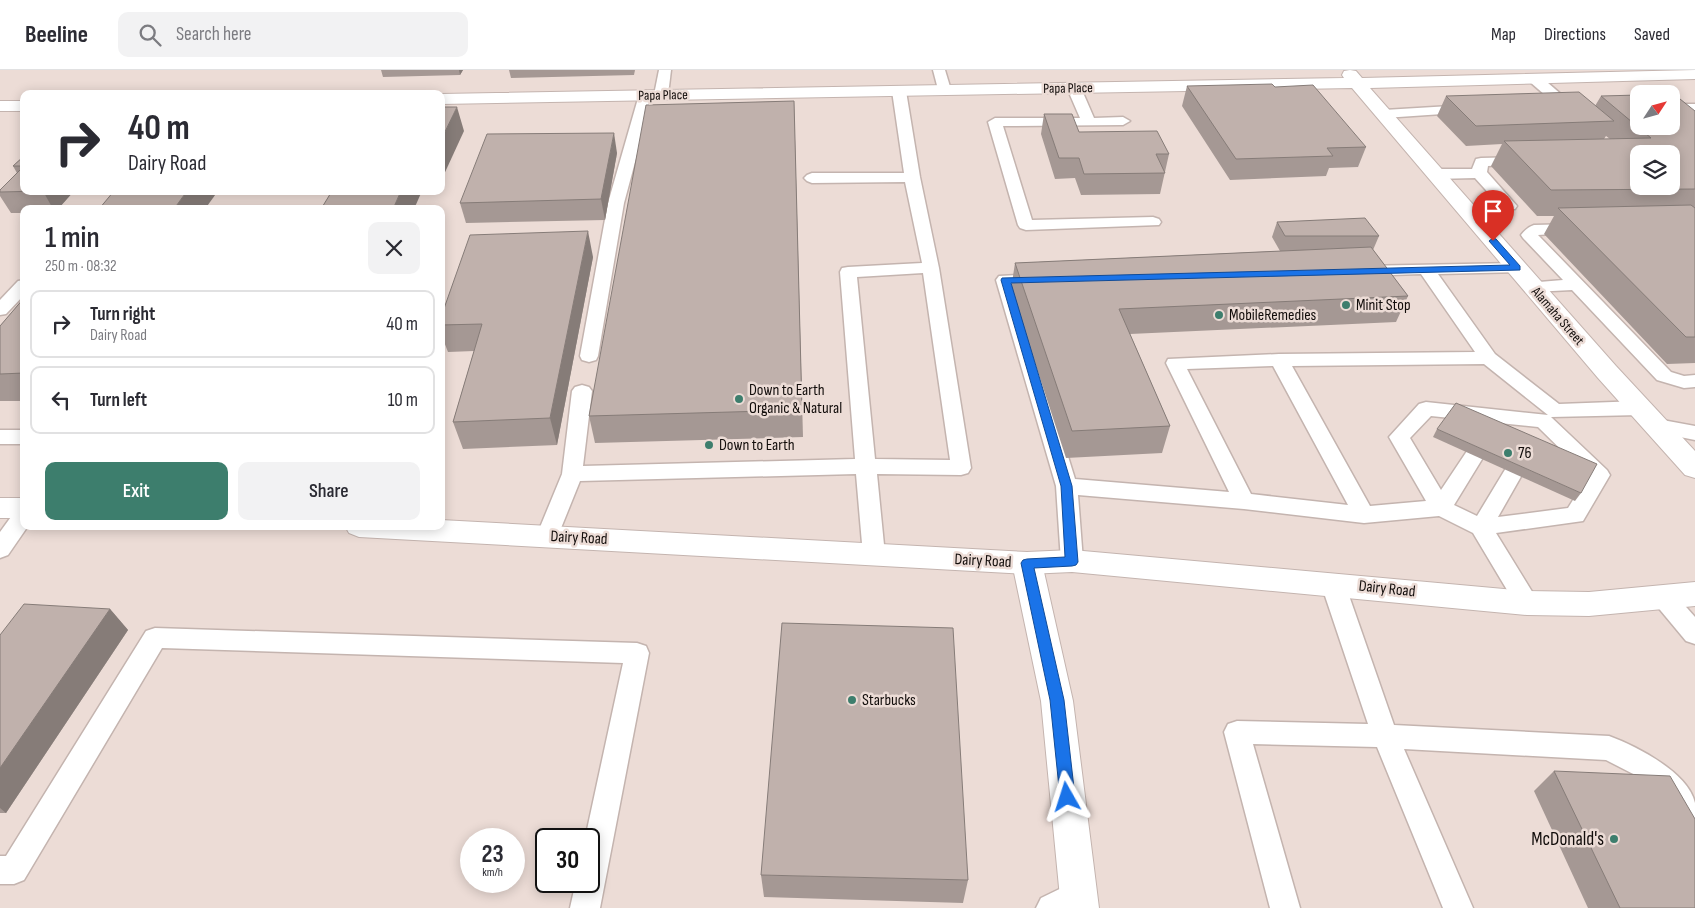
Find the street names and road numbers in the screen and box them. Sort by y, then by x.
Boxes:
street label: Papa Place [1043,79,1093,97]
street label: Papa Place [638,86,688,104]
street label: Alamaha Street [1527,283,1588,349]
street label: Dairy Road [550,527,608,549]
street label: Dairy Road [954,550,1012,572]
street label: Dairy Road [1358,577,1416,601]

